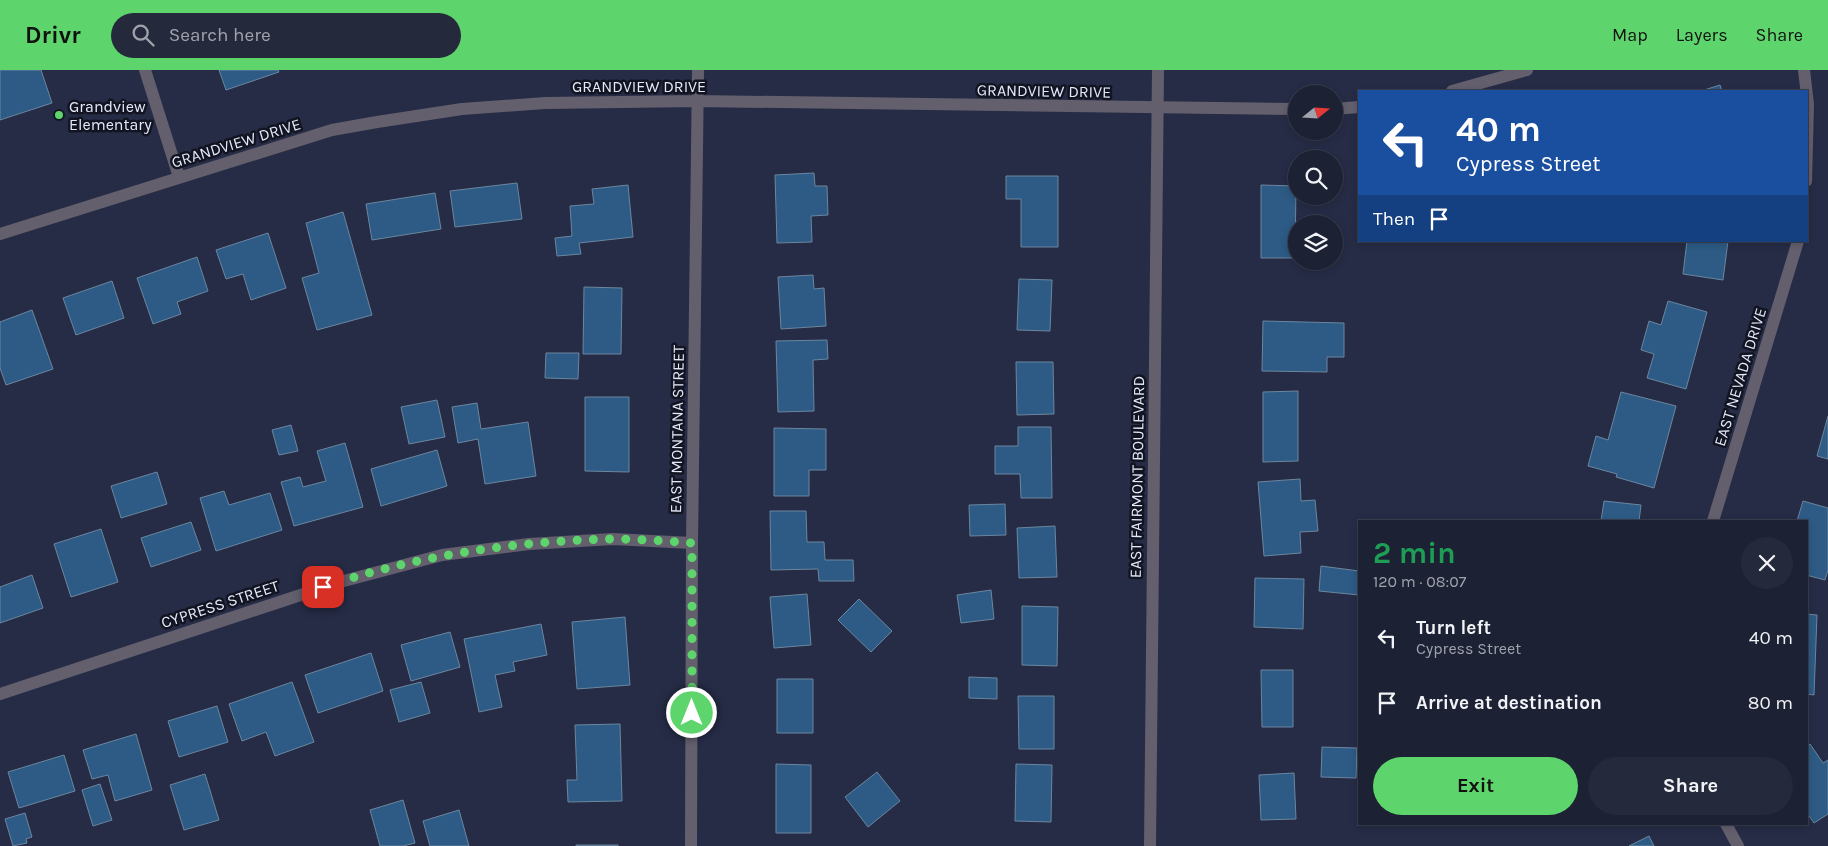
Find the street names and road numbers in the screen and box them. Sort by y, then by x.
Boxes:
street label: GRANDVIEW DRIVE [572,77,706,96]
street label: GRANDVIEW DRIVE [977,80,1111,102]
street label: GRANDVIEW DRIVE [169,114,303,172]
street label: EAST NEVADA DRIVE [1710,306,1770,448]
street label: EAST MONTANA STREET [666,345,688,513]
street label: EAST FAIRMONT BOULEVARD [1126,376,1148,578]
street label: CYPRESS STREET [159,576,281,632]

